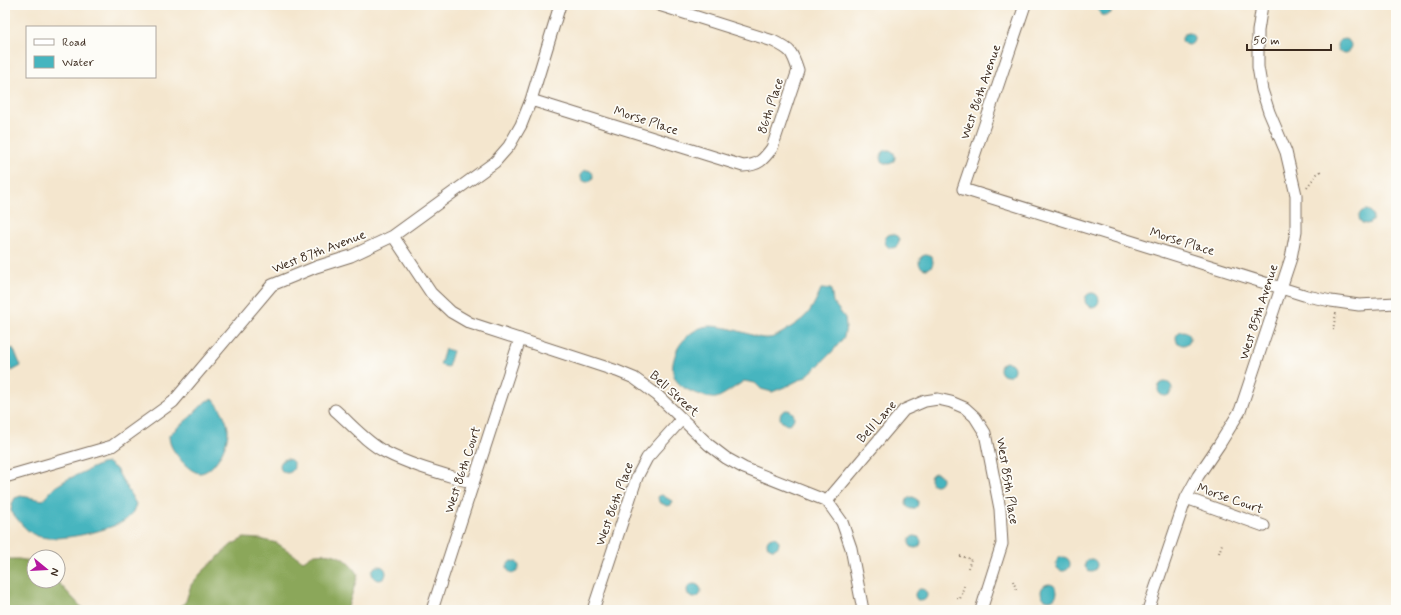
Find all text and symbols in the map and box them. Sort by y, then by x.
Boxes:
legend [26,26,156,78]
scale bar [1247,26,1331,52]
text: 50 m [1253,33,1280,49]
text: Road [62,35,86,51]
street label: West 86th Avenue [957,42,1005,142]
text: Water [62,55,94,71]
street label: 86th Place [754,76,788,136]
street label: Morse Place [611,103,681,139]
street label: Morse Place [1147,224,1217,260]
street label: West 87th Avenue [270,226,368,278]
street label: West 85th Avenue [1236,262,1282,362]
street label: Bell Street [646,367,703,421]
street label: Bell Lane [853,397,901,447]
street label: West 86th Court [441,424,485,516]
street label: West 85th Place [992,436,1022,526]
street label: West 86th Place [592,460,638,548]
street label: Morse Court [1195,480,1265,518]
north arrow [26,549,66,589]
text: N [47,566,62,577]

